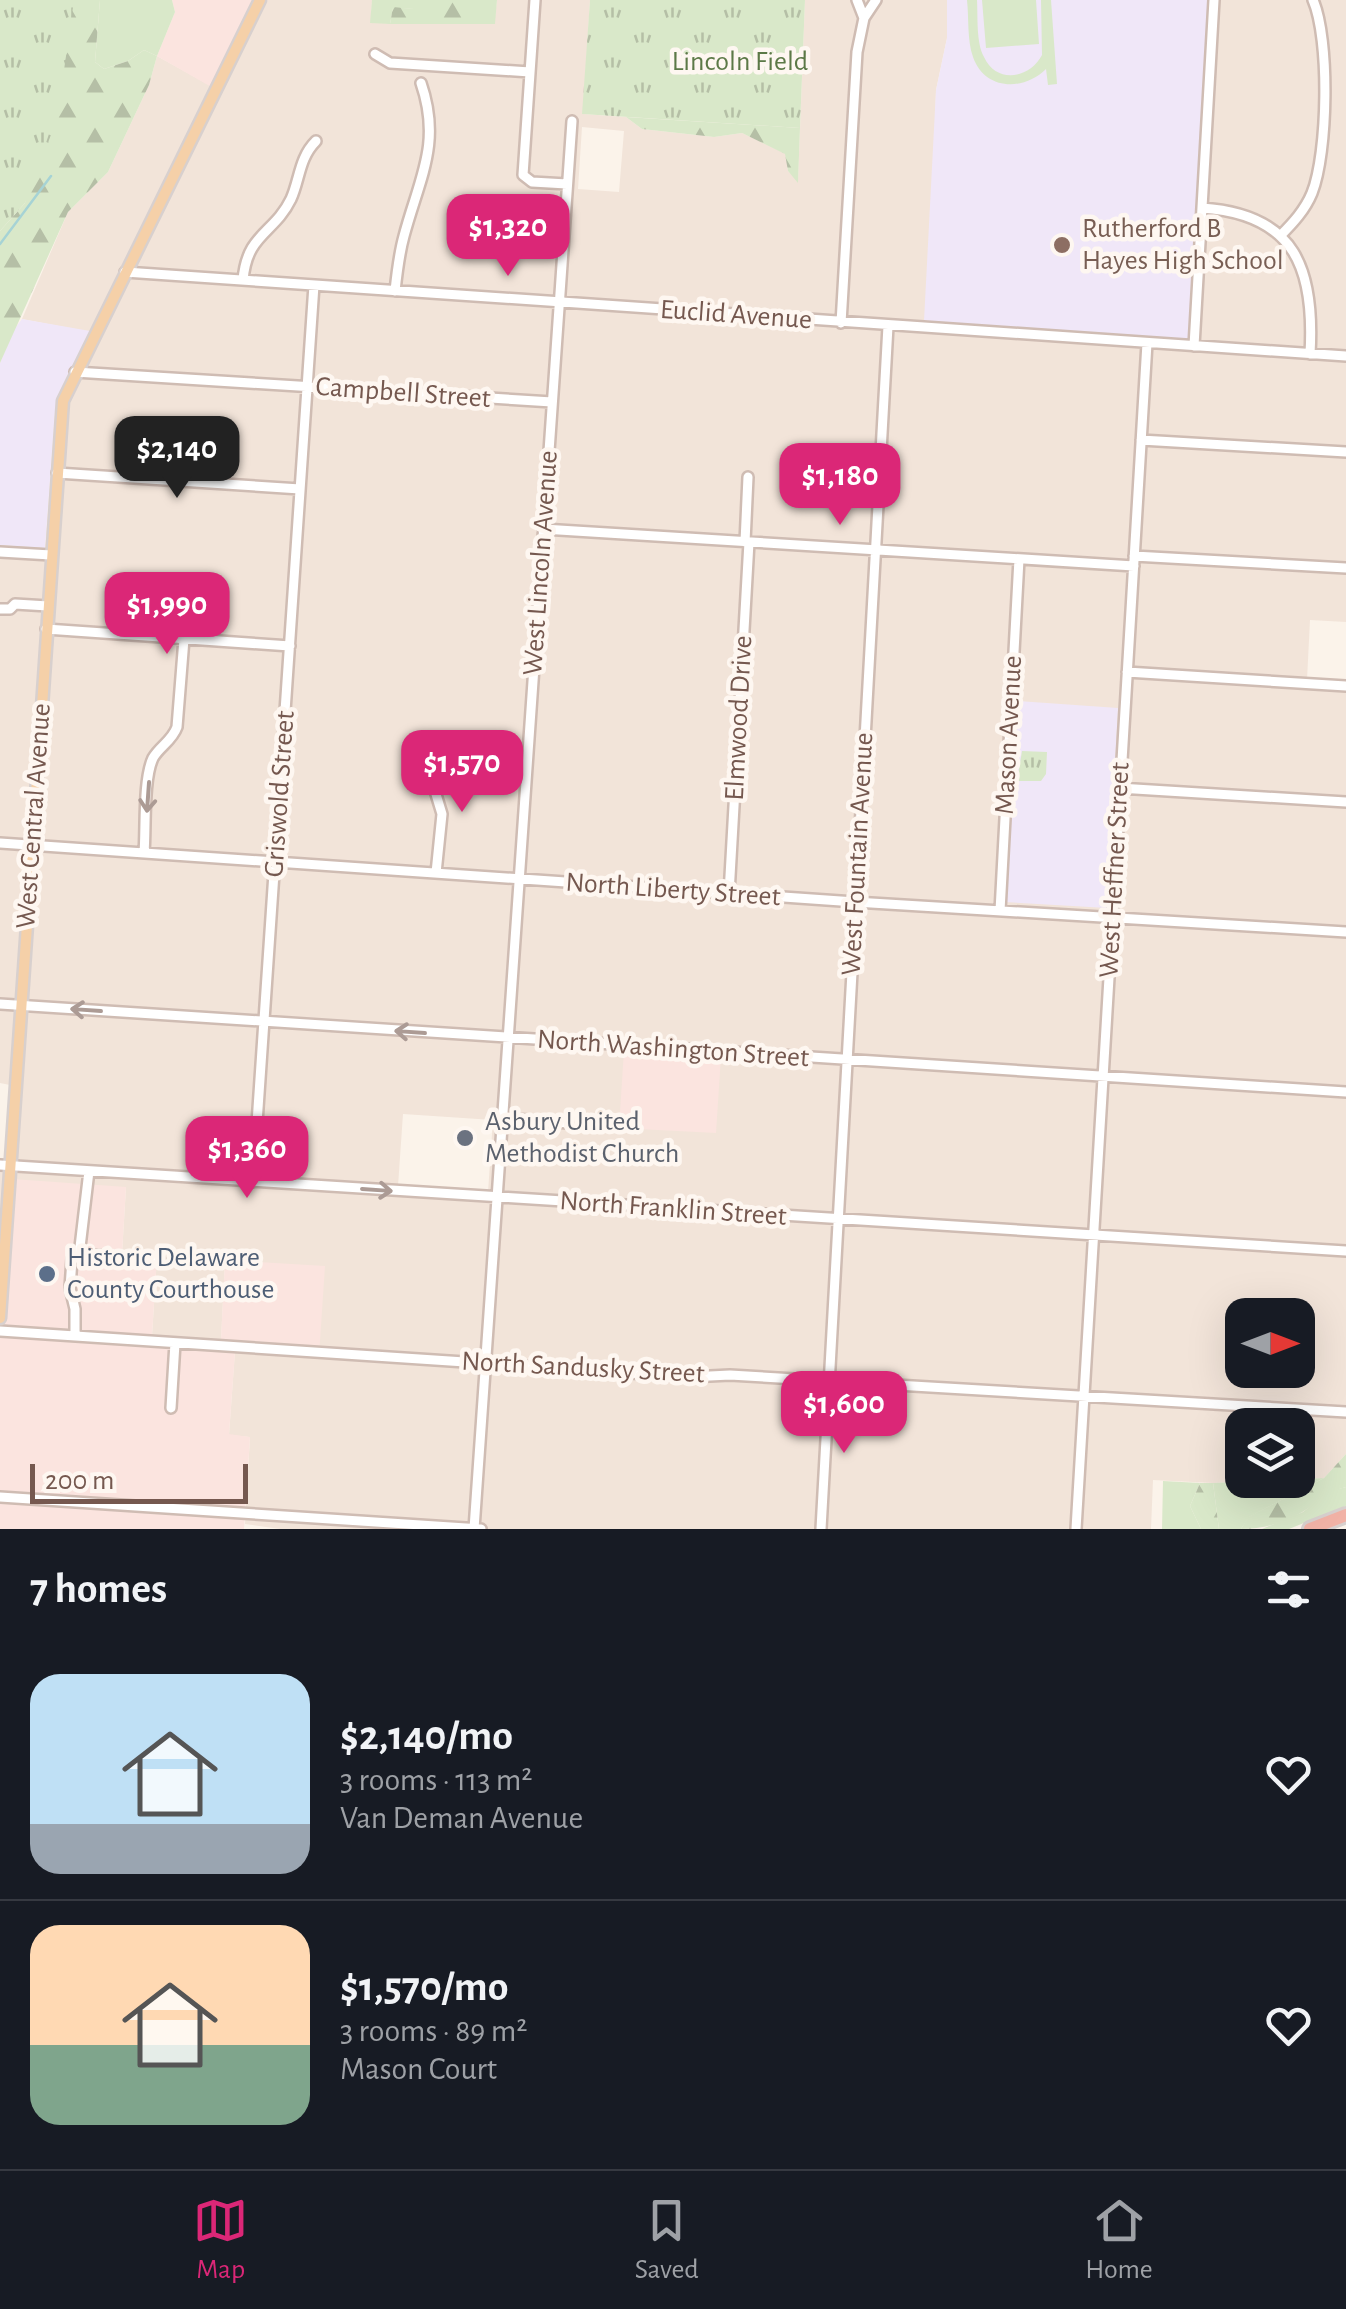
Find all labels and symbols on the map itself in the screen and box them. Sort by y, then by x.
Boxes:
park label: Lincoln Field [672,48,808,76]
pin: $1,320 [427,194,589,279]
place label: Rutherford B Hayes High School [1082,215,1284,275]
marker: Rutherford B Hayes High School [1051,234,1073,256]
street label: Euclid Avenue [659,296,813,334]
street label: Campbell Street [314,373,492,413]
pin: $2,140 [96,416,258,501]
pin: $1,180 [759,443,921,528]
street label: West Lincoln Avenue [519,449,563,677]
pin: $1,990 [86,572,248,657]
street label: Elmwood Drive [721,635,757,801]
street label: Mason Avenue [991,655,1027,815]
street label: West Central Avenue [12,702,56,930]
street label: Griswold Street [260,710,300,878]
pin: $1,570 [381,730,543,815]
street label: West Fountain Avenue [838,732,878,976]
street label: West Heffner Street [1095,761,1135,979]
one-way arrow [138,780,157,812]
street label: North Liberty Street [565,869,781,911]
one-way arrow [71,1001,103,1020]
one-way arrow [395,1023,427,1042]
street label: North Washington Street [536,1026,810,1072]
place label: Asbury United Methodist Church [485,1108,679,1168]
pin: $1,360 [166,1116,328,1201]
marker: Asbury United Methodist Church [454,1127,476,1149]
one-way arrow [360,1181,392,1200]
street label: North Franklin Street [558,1187,788,1231]
place label: Historic Delaware County Courthouse [67,1244,274,1304]
marker: Historic Delaware County Courthouse [36,1263,58,1285]
north arrow [1225,1298,1315,1388]
street label: North Sandusky Street [461,1348,705,1388]
pin: $1,600 [763,1371,925,1456]
scale bar [30,1459,248,1504]

